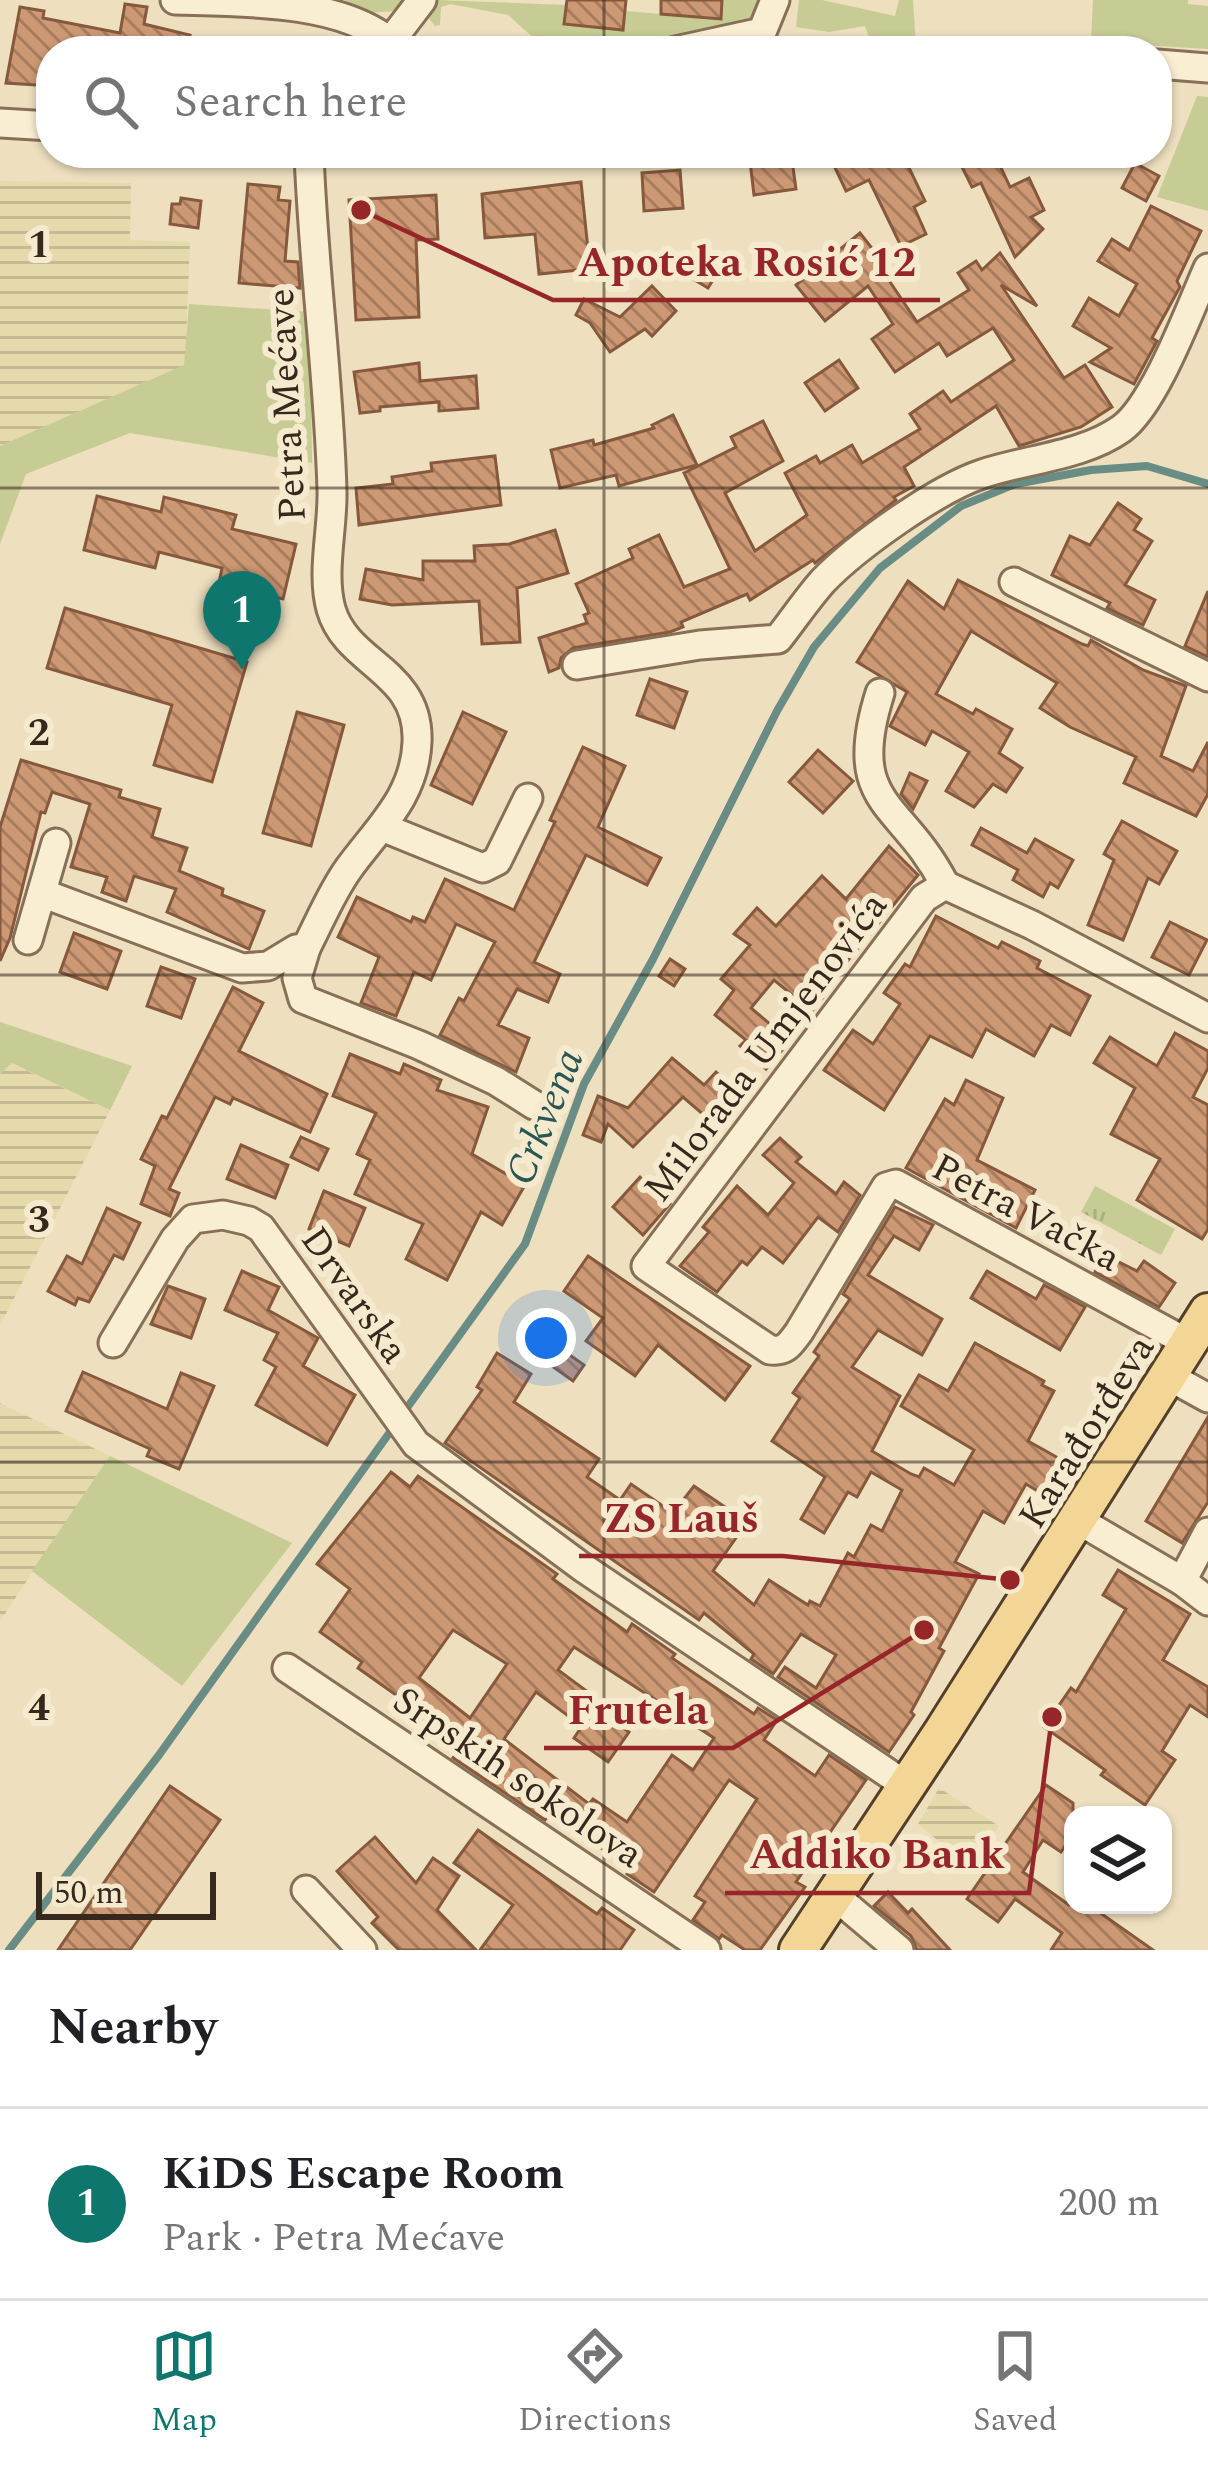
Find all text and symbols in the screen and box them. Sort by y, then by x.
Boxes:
search box [36,36,1172,168]
text: Search here [174,68,407,137]
icon: search [78,69,144,135]
text: 1 [28,216,50,275]
callout: Apoteka Rosić 12 [553,222,940,300]
text: Apoteka Rosić 12 [578,232,916,295]
street label: Petra Mećave [252,287,323,523]
pin: 1 [203,571,281,670]
text: 2 [28,704,50,763]
street label: Milorada Umjenovića [629,880,903,1215]
water label: Crkvena [489,1039,601,1195]
street label: Petra Vačka [921,1139,1131,1288]
text: 3 [28,1191,50,1250]
street label: Drvarska [285,1215,423,1376]
your location [516,1308,576,1368]
street label: Karađorđeva [1004,1324,1170,1541]
callout: ZS Lauš [579,1478,783,1556]
text: ZS Lauš [603,1488,759,1551]
callout: Frutela [544,1670,733,1748]
street label: Srpskih sokolova [380,1672,655,1884]
text: 4 [28,1679,50,1738]
text: Frutela [568,1680,709,1743]
map controls [1064,1806,1172,1914]
button: layers [1064,1806,1172,1914]
callout: Addiko Bank [725,1815,1029,1893]
text: Addiko Bank [749,1824,1006,1887]
scale bar [36,1866,216,1919]
text: 50 m [54,1868,124,1918]
text: Nearby [48,1989,217,2067]
text: KiDS Escape Room [162,2140,564,2209]
text: 1 [76,2174,98,2233]
text: 200 m [1058,2174,1160,2233]
text: Park · Petra Mećave [162,2209,505,2268]
tab: Map [150,2323,217,2445]
tab: Directions [518,2323,672,2445]
tab: Saved [973,2323,1058,2445]

